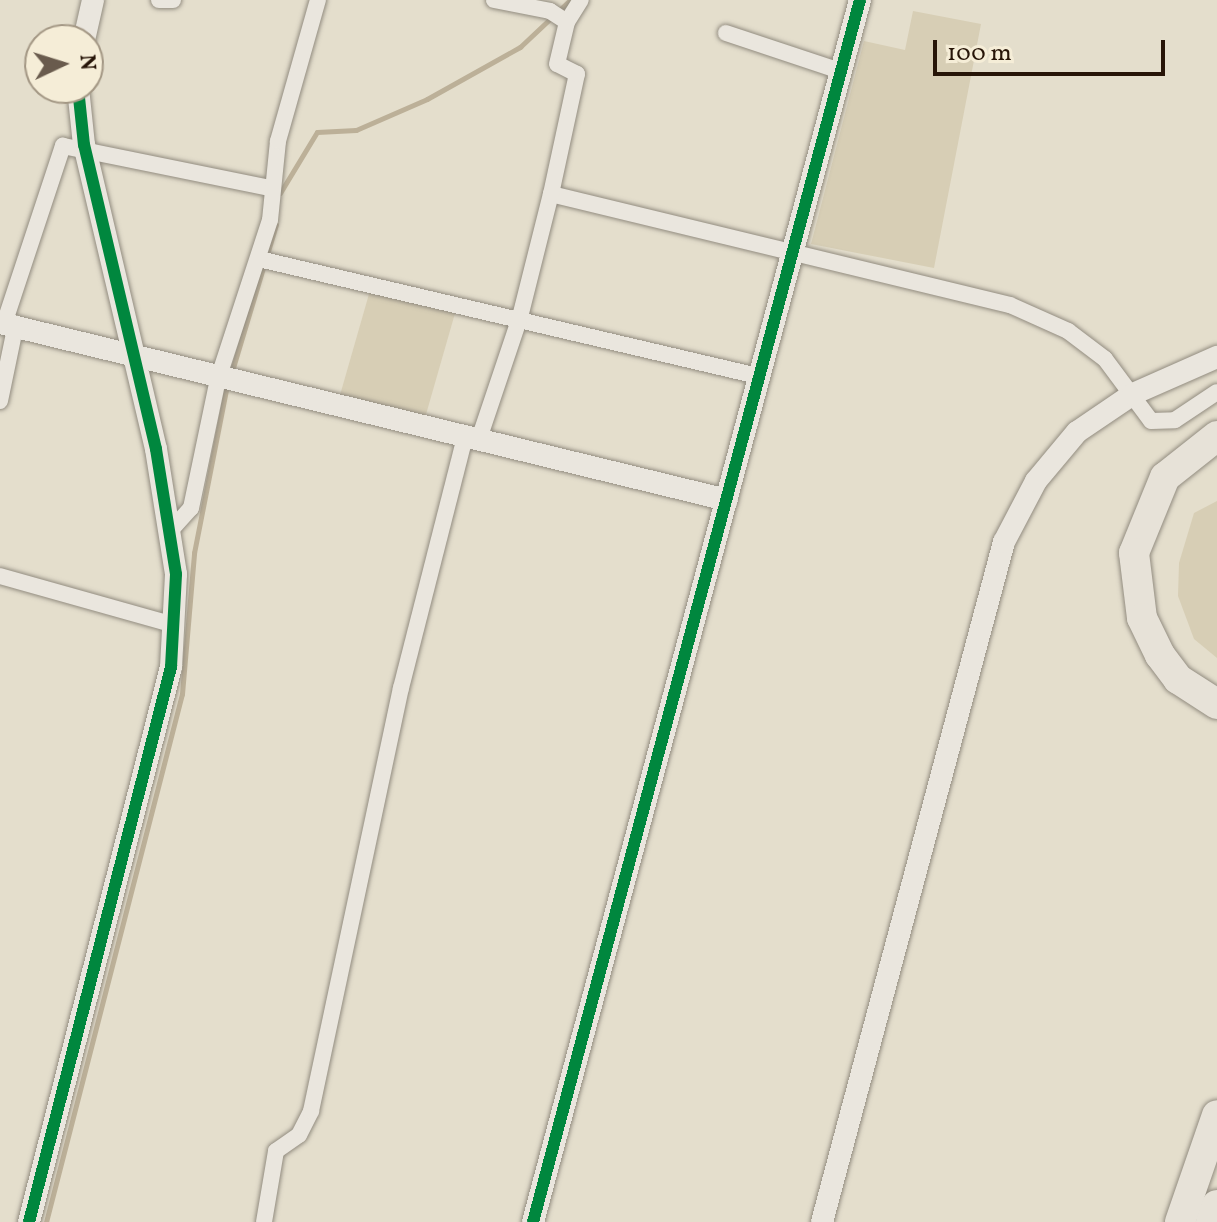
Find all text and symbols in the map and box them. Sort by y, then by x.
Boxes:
north arrow [24,24,104,104]
scale bar [937,24,1169,74]
text: 100 m [947,37,1012,71]
text: N [70,53,102,71]

